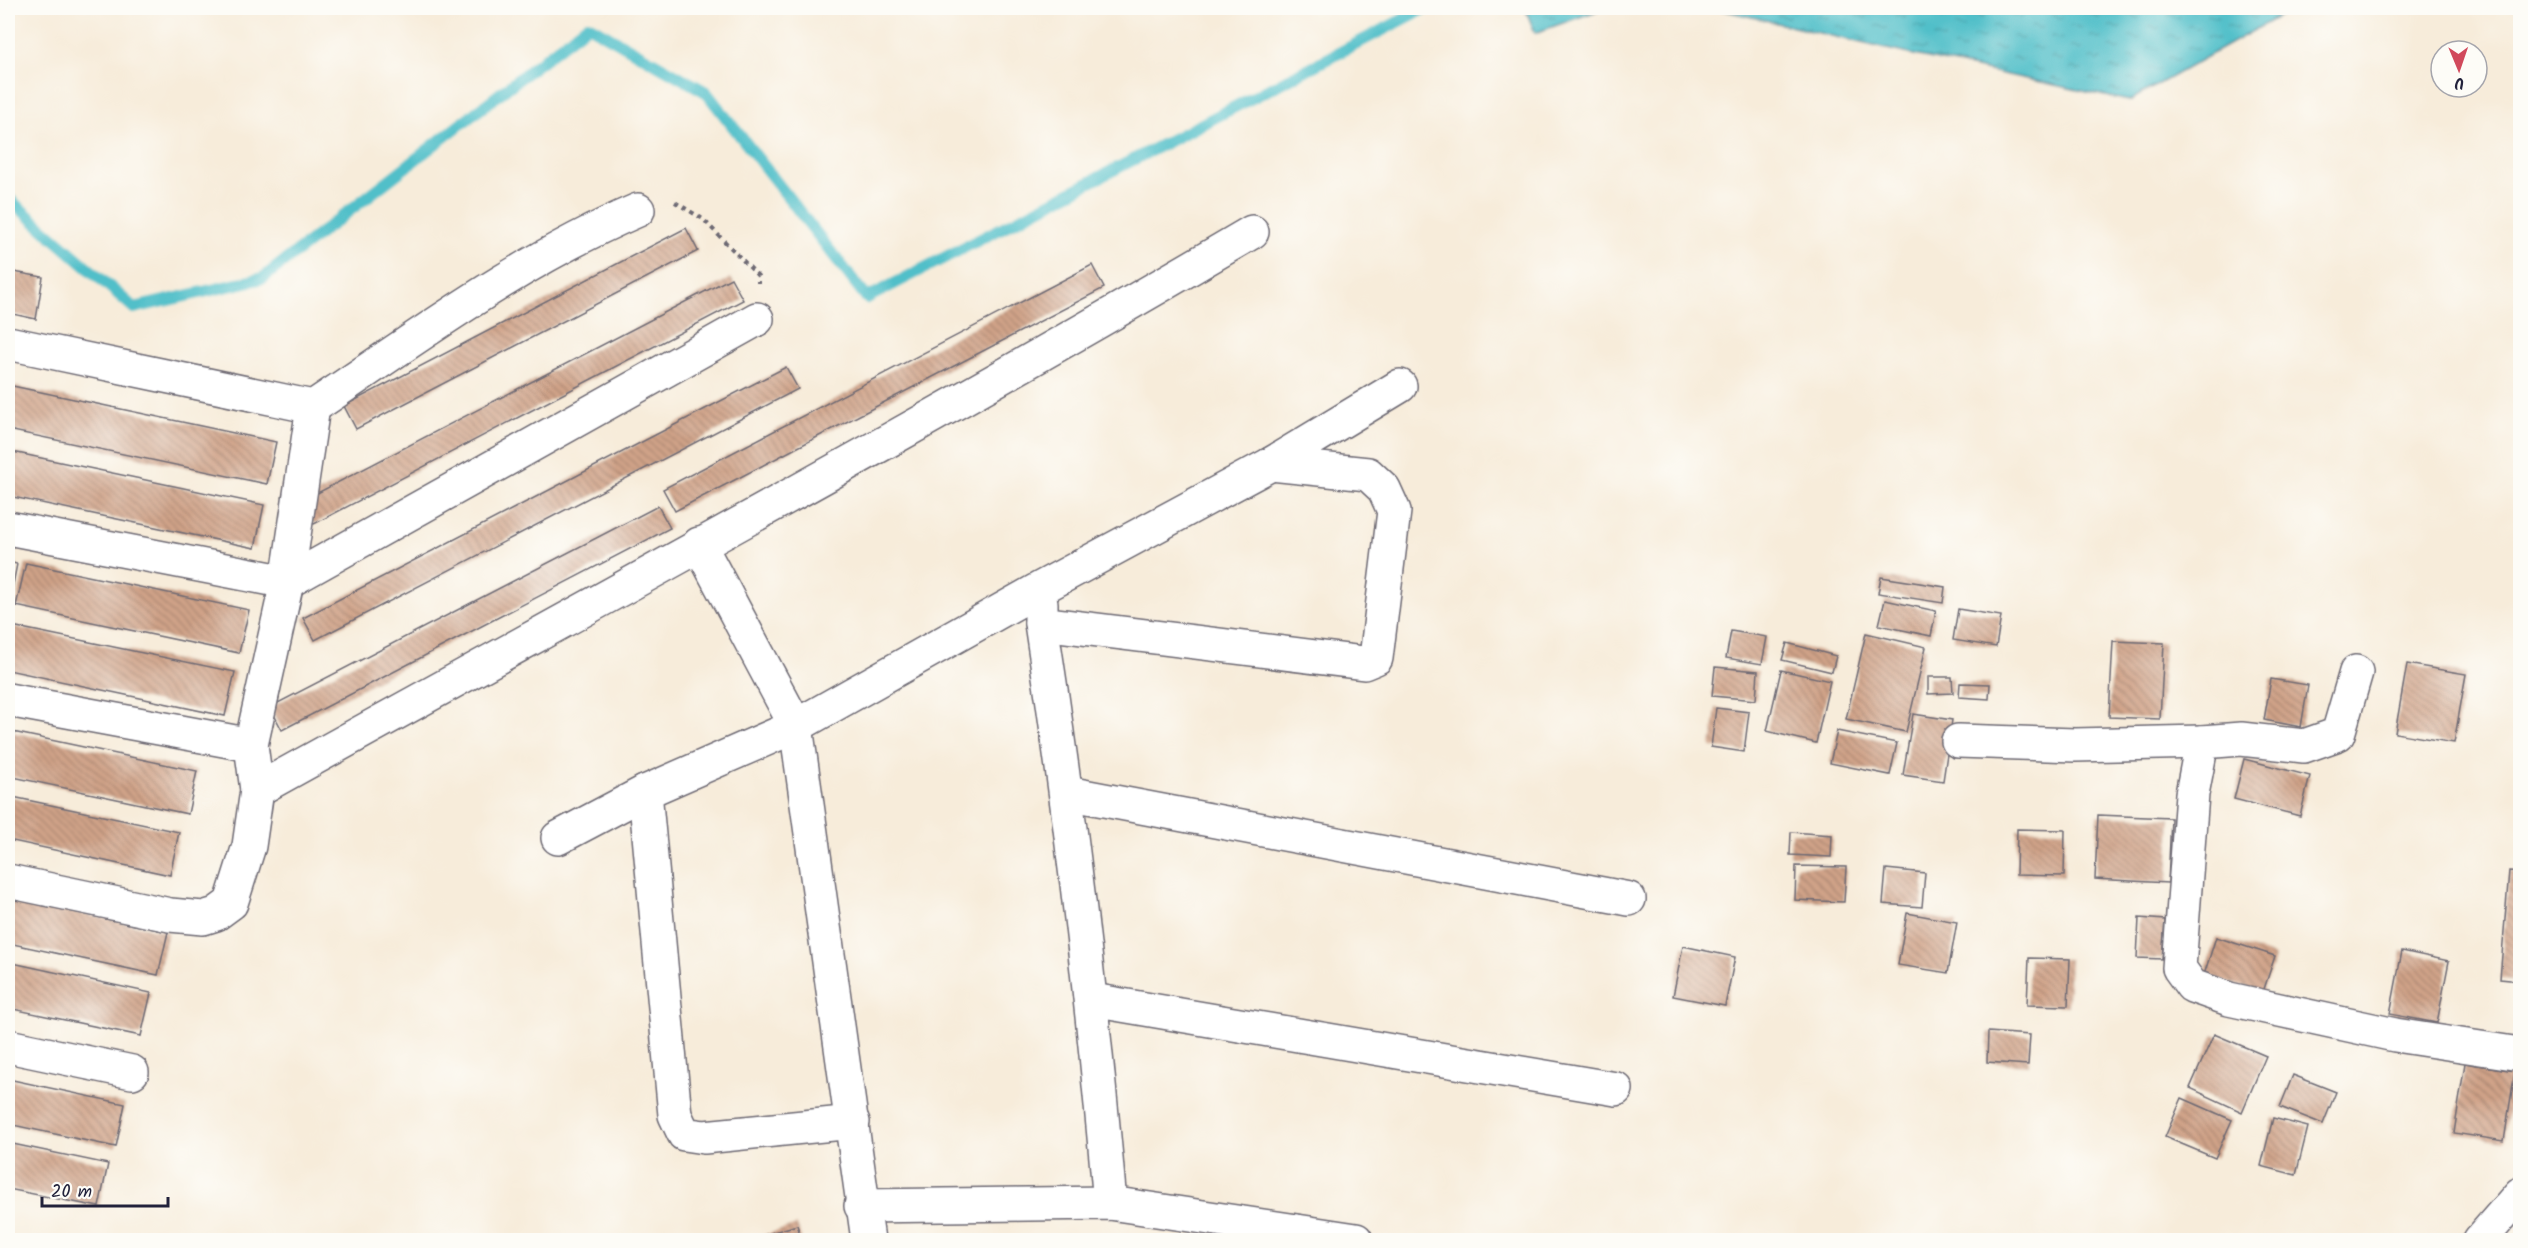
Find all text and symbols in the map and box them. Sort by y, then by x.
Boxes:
north arrow [2429,39,2489,99]
text: U [2454,70,2465,95]
scale bar [42,1170,168,1208]
text: 20 m [51,1178,92,1207]

